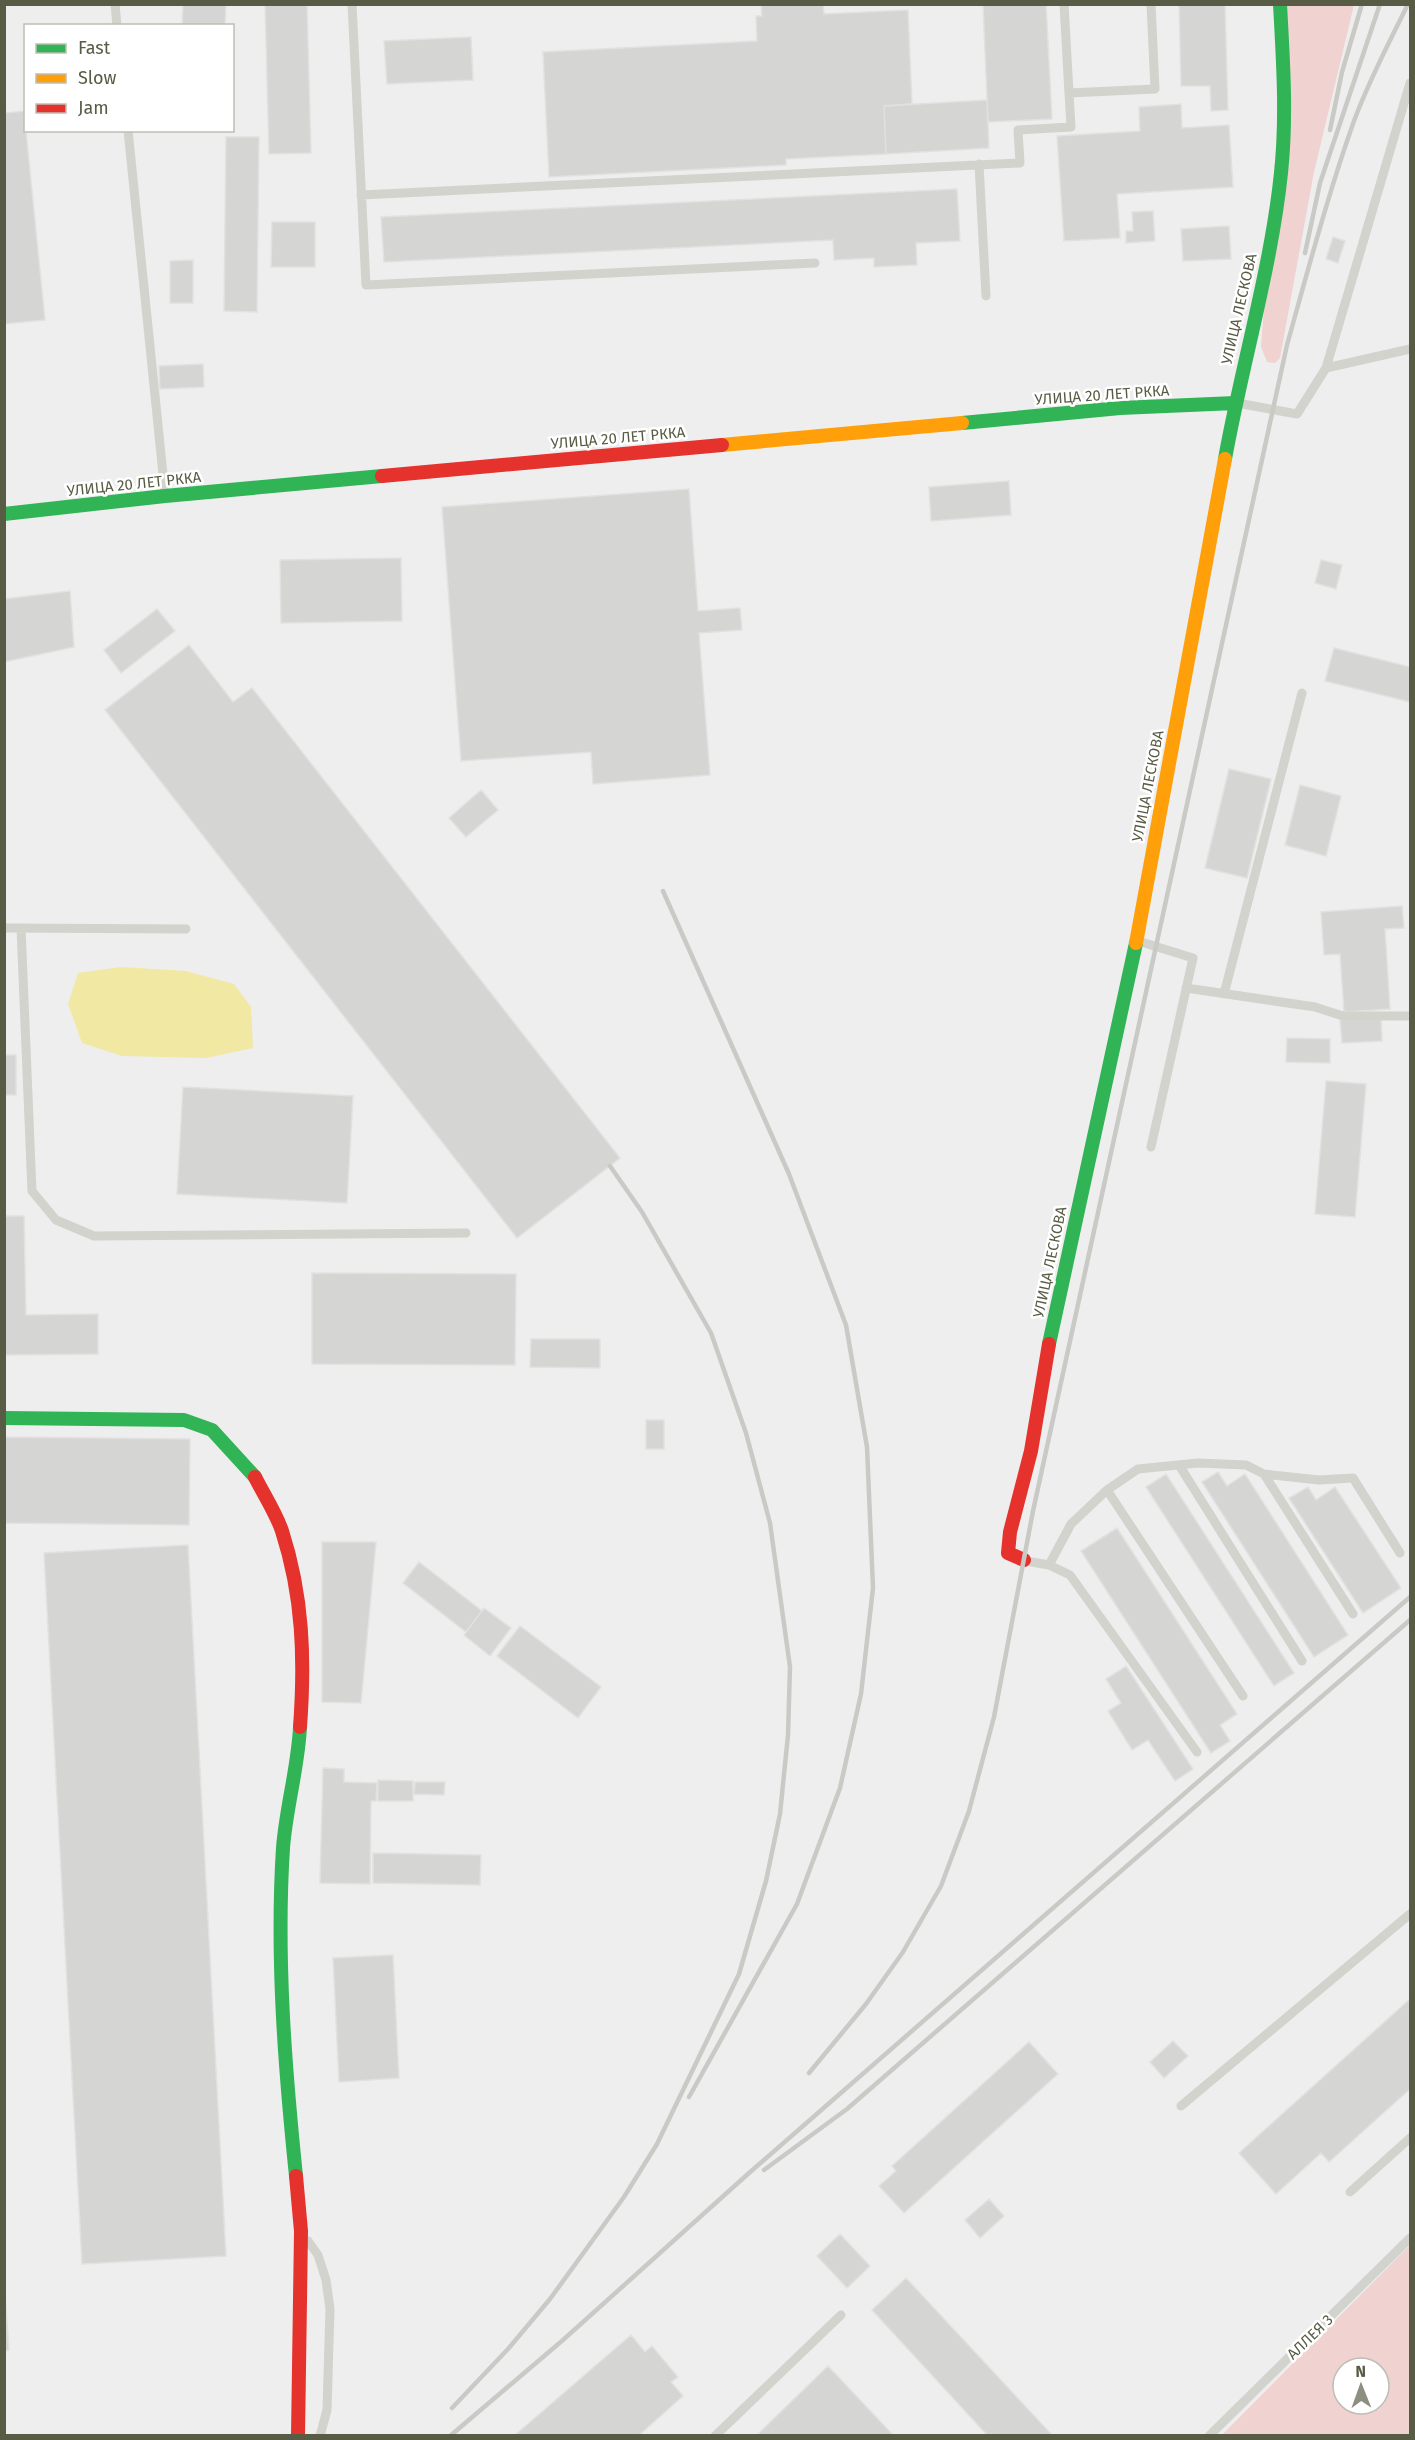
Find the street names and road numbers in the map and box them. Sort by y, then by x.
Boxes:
street label: УЛИЦА ЛЕСКОВА [1217,251,1261,366]
street label: УЛИЦА 20 ЛЕТ РККА [1034,381,1170,409]
street label: УЛИЦА 20 ЛЕТ РККА [550,423,686,453]
street label: УЛИЦА 20 ЛЕТ РККА [66,468,202,500]
street label: УЛИЦА ЛЕСКОВА [1128,728,1168,843]
street label: УЛИЦА ЛЕСКОВА [1029,1204,1071,1319]
street label: АЛЛЕЯ 3 [1283,2311,1337,2363]

